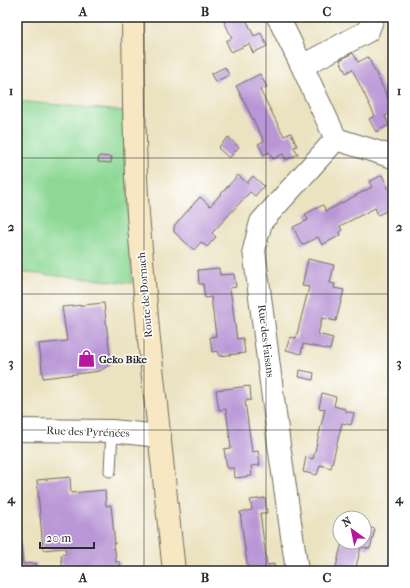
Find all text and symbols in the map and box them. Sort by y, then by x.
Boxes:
text: A [78,4,88,19]
text: B [201,4,210,19]
text: C [323,4,332,19]
text: 1 [9,83,14,98]
text: 1 [397,83,402,98]
text: 2 [8,219,15,234]
text: 2 [396,219,403,234]
street label: Route de Dornach [135,251,155,338]
street label: Rue des Faisans [255,304,277,378]
shop icon: Geko Bike [76,349,96,369]
place label: Geko Bike [99,353,148,366]
text: 3 [8,355,14,371]
text: 3 [396,355,402,371]
street label: Rue des Pyrénées [46,424,130,440]
text: 4 [6,491,16,507]
text: 4 [394,491,404,507]
north arrow [332,510,372,550]
text: N [340,514,354,530]
scale bar [40,524,94,550]
text: 20 m [46,531,71,545]
text: A [78,570,88,585]
text: B [201,570,210,585]
text: C [323,570,332,585]

